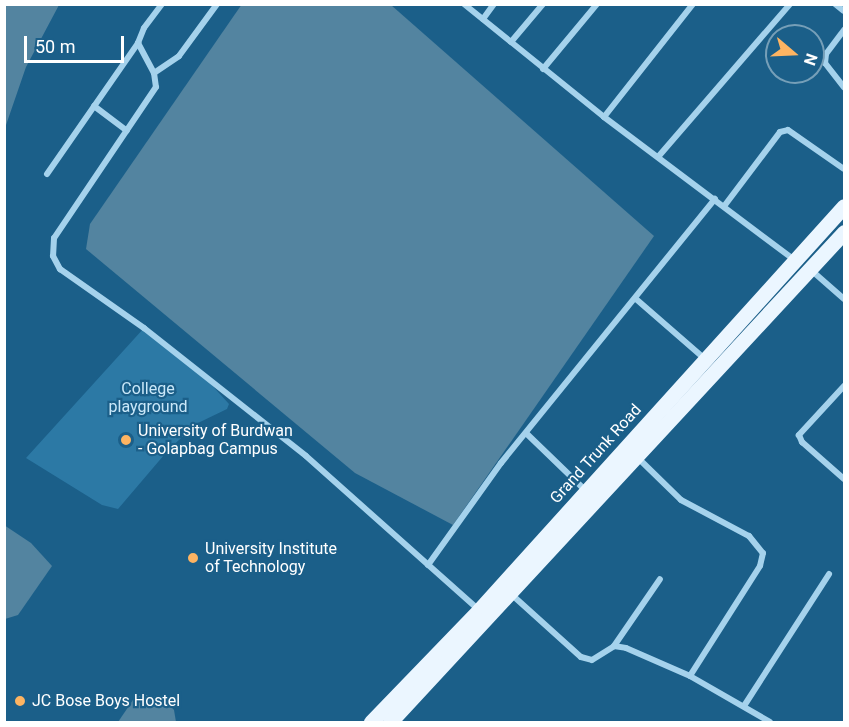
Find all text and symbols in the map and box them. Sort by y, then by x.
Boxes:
scale bar [27,24,128,62]
north arrow [765,24,825,84]
text: 50 m [35,36,75,57]
text: N [800,51,821,68]
park label: College playground [109,379,187,417]
street label: Grand Trunk Road [546,400,646,508]
place label: University of Burdwan - Golapbag Campus [138,421,293,459]
marker: University of Burdwan - Golapbag Campus [119,433,133,447]
place label: University Institute of Technology [205,539,337,577]
marker: University Institute of Technology [186,551,200,565]
place label: JC Bose Boys Hostel [32,691,180,711]
marker: JC Bose Boys Hostel [13,694,27,708]

